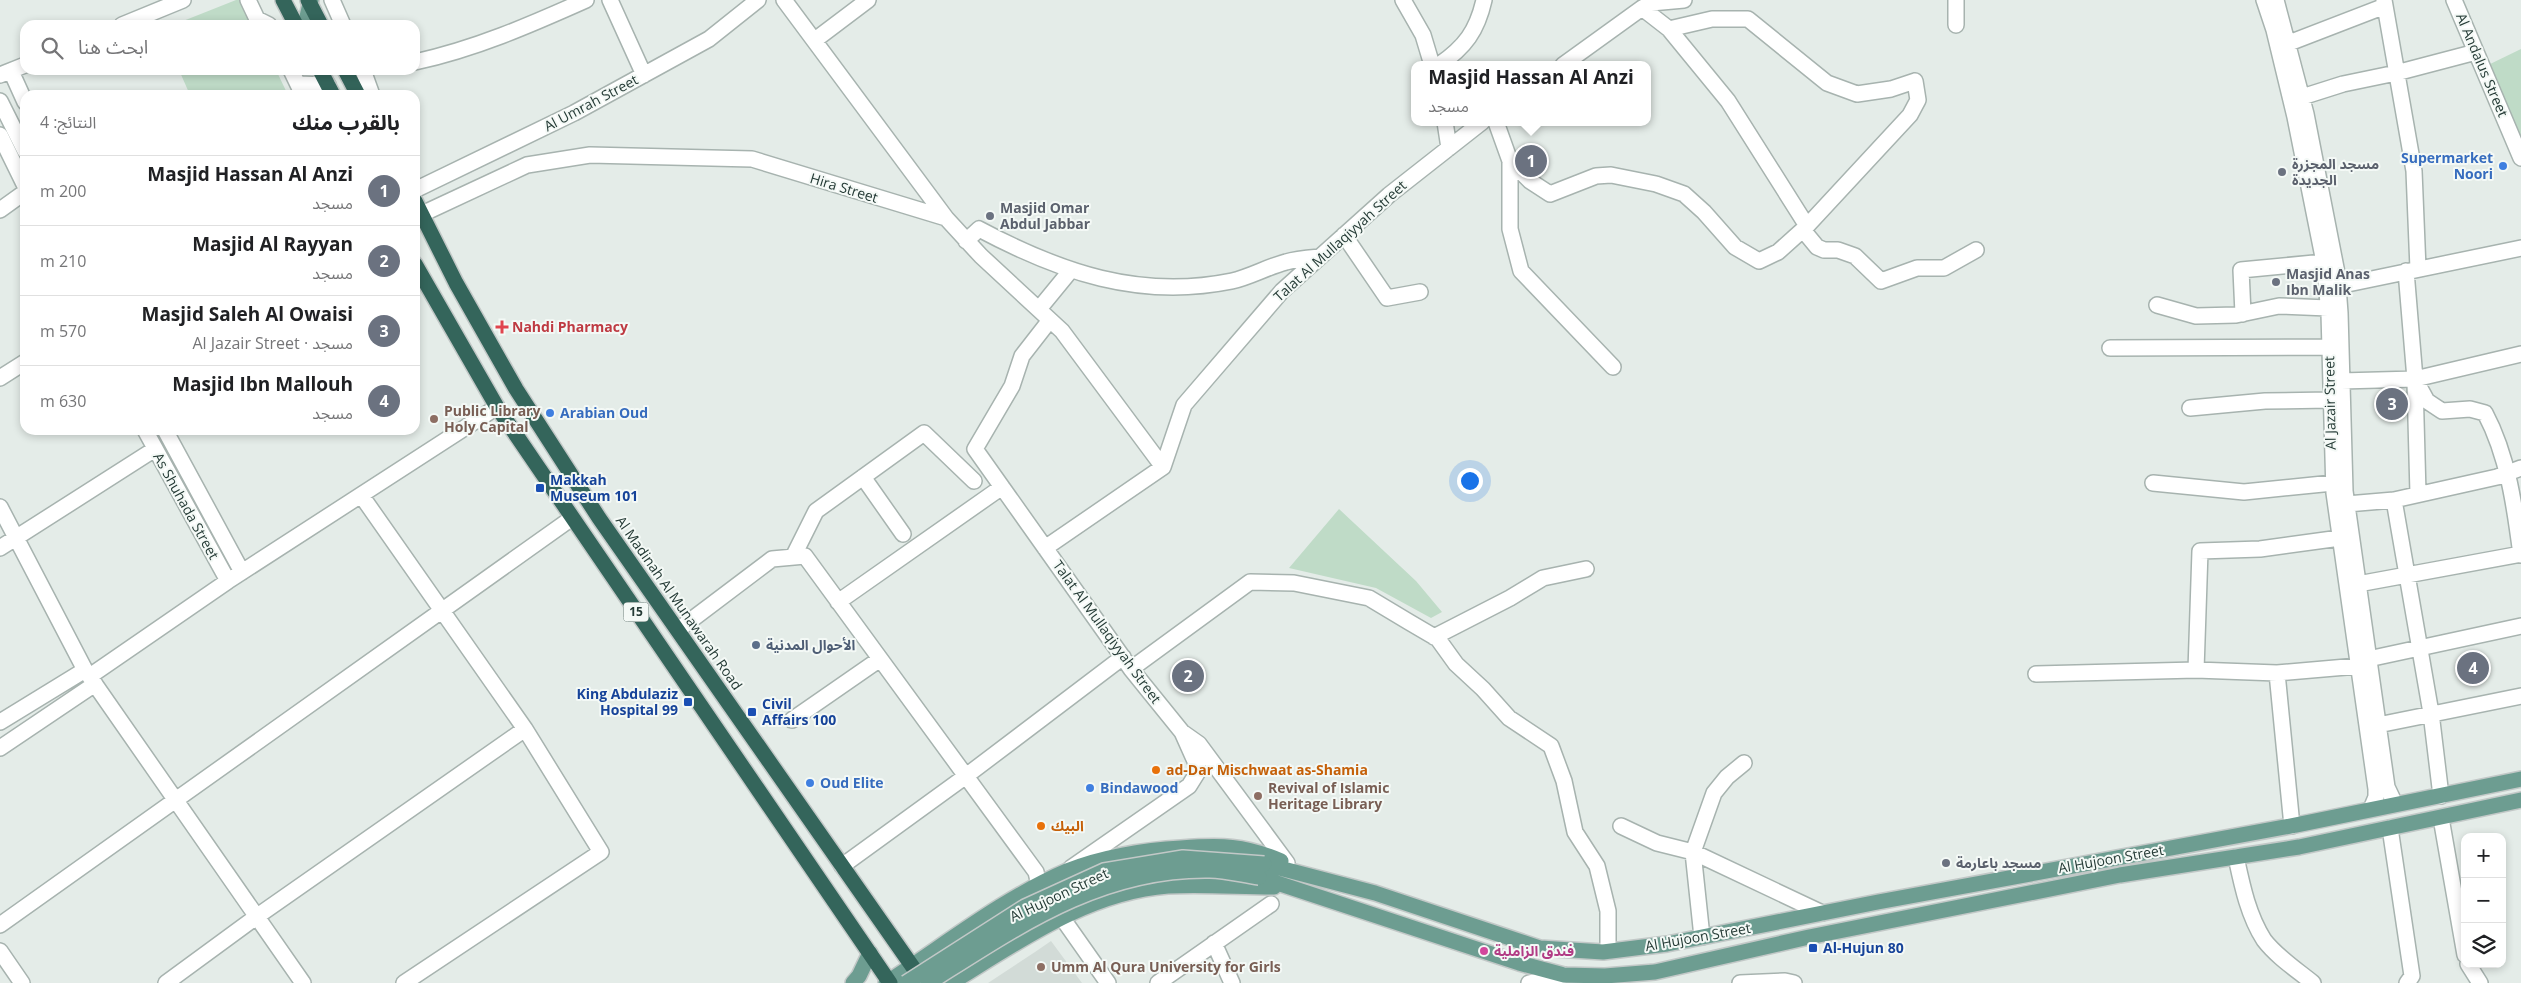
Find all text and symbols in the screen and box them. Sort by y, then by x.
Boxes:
street label: Al Andalus Street [2452,10,2513,120]
search box [20,20,420,75]
icon: search [38,34,66,62]
text: ابحث هنا [78,34,148,60]
popup [1411,61,1651,126]
text: Masjid Hassan Al Anzi [1428,64,1634,90]
street label: Al Umrah Street [540,70,641,135]
text: مسجد [1428,95,1469,117]
text: بالقرب منك [292,108,400,136]
text: النتائج: 4 [40,111,96,133]
pin: 1 [1515,142,1547,180]
place label: Supermarket Noori [2401,148,2493,183]
place label: مسجد المجزرة الجديدة [2292,154,2379,189]
marker: Supermarket Noori [2497,160,2509,172]
text: Masjid Hassan Al Anzi [147,161,353,187]
marker: مسجد المجزرة الجديدة [2276,166,2288,178]
street label: Hira Street [808,168,880,207]
street label: Talat Al Mullaqiyyah Street [1269,176,1410,305]
text: 200 m [40,180,86,202]
text: 1 [379,180,389,202]
text: مسجد [312,192,353,214]
place label: Masjid Omar Abdul Jabbar [1000,198,1091,233]
marker: Masjid Omar Abdul Jabbar [984,210,996,222]
text: Masjid Al Rayyan [192,231,353,257]
text: 210 m [40,250,86,272]
text: 2 [379,250,389,272]
text: مسجد [312,262,353,284]
place label: Masjid Anas Ibn Malik [2286,264,2370,299]
marker: Masjid Anas Ibn Malik [2270,276,2282,288]
text: Masjid Saleh Al Owaisi [141,301,353,327]
place label: Nahdi Pharmacy [512,317,628,336]
text: 570 m [40,320,86,342]
text: 3 [379,320,389,342]
marker: Nahdi Pharmacy [496,321,508,333]
text: مسجد · Al Jazair Street [192,332,353,354]
street label: Al Jazair Street [2319,356,2340,450]
text: Masjid Ibn Mallouh [172,371,353,397]
pin: 3 [2376,385,2408,423]
text: 630 m [40,390,86,412]
text: 4 [379,390,389,412]
place label: Public Library Holy Capital [444,401,540,436]
text: مسجد [312,402,353,424]
place label: Arabian Oud [560,403,648,422]
marker: Arabian Oud [544,407,556,419]
marker: Public Library Holy Capital [428,413,440,425]
street label: As Shuhada Street [149,449,224,563]
your location [1457,468,1483,494]
place label: Makkah Museum 101 [550,470,638,505]
marker: Makkah Museum 101 [534,482,546,494]
street label: Al Madinah Al Munawarah Road [612,512,747,694]
street label: Talat Al Mullaqiyyah Street [1049,556,1166,707]
road number: 15 [624,602,648,622]
place label: الأحوال المدنية [766,635,855,654]
marker: الأحوال المدنية [750,639,762,651]
pin: 4 [2457,649,2489,687]
pin: 2 [1172,657,1204,695]
place label: King Abdulaziz Hospital 99 [576,684,678,719]
place label: Civil Affairs 100 [762,694,836,729]
marker: King Abdulaziz Hospital 99 [682,696,694,708]
marker: Civil Affairs 100 [746,706,758,718]
place label: ad-Dar Mischwaat as-Shamia [1166,760,1368,779]
marker: ad-Dar Mischwaat as-Shamia [1150,764,1162,776]
place label: Oud Elite [820,773,884,792]
marker: Oud Elite [804,777,816,789]
place label: Bindawood [1100,778,1178,797]
place label: Revival of Islamic Heritage Library [1268,778,1389,813]
marker: Bindawood [1084,782,1096,794]
marker: Revival of Islamic Heritage Library [1252,790,1264,802]
place label: البيك [1051,816,1084,835]
marker: البيك [1035,820,1047,832]
map controls [2461,833,2506,968]
button: + [2461,833,2506,878]
street label: Al Hujoon Street [2057,840,2165,877]
place label: مسجد باعارمة [1956,853,2041,872]
marker: مسجد باعارمة [1940,857,1952,869]
street label: Al Hujoon Street [1006,863,1111,926]
button: − [2461,878,2506,923]
street label: Al Hujoon Street [1644,918,1752,955]
button: layers [2461,923,2506,968]
place label: Al-Hujun 80 [1823,938,1904,957]
place label: فندق الزاملية [1494,941,1574,960]
marker: Al-Hujun 80 [1807,942,1819,954]
marker: فندق الزاملية [1478,945,1490,957]
place label: Umm Al Qura University for Girls [1051,957,1281,976]
marker: Umm Al Qura University for Girls [1035,961,1047,973]

